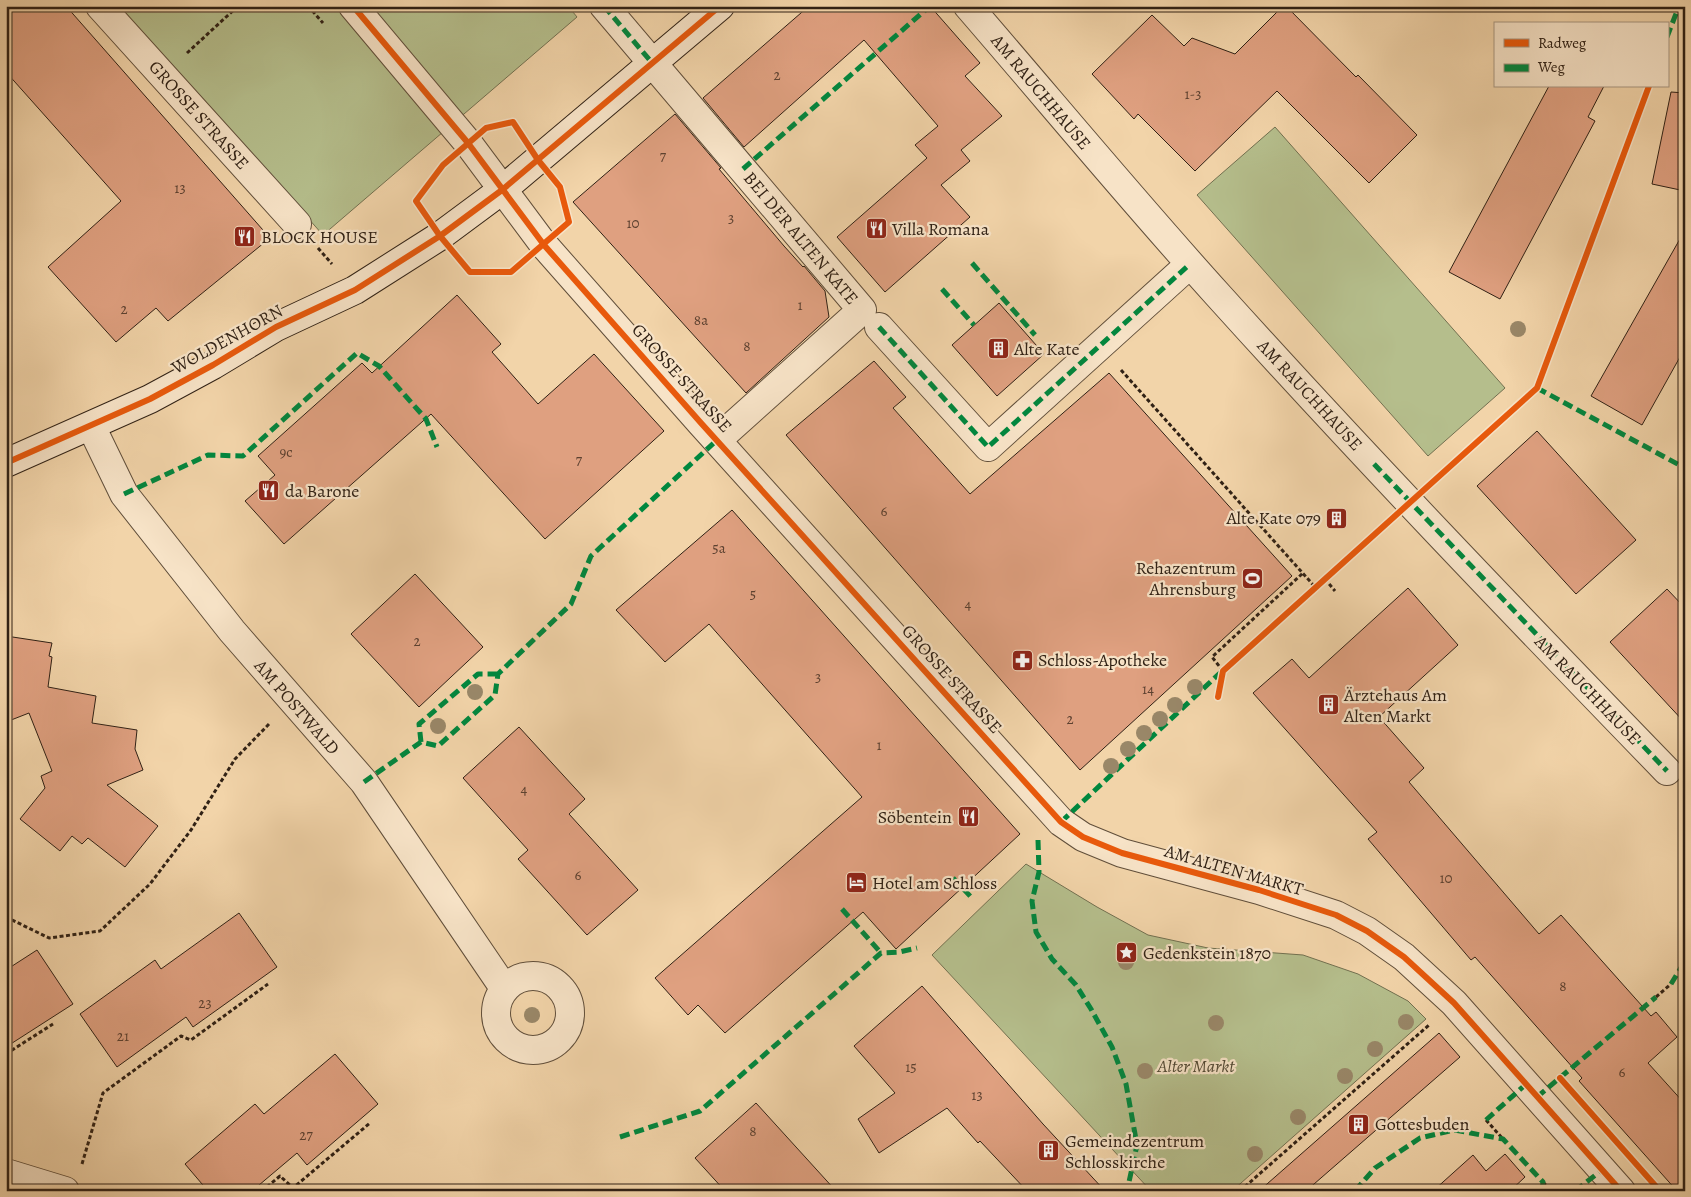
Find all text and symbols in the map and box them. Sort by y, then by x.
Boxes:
legend [1494,22,1668,88]
street label: AM RAUCHHAUSE [985,28,1096,155]
text: Radweg [1538,33,1587,53]
street label: GROSSE STRASSE [144,55,254,175]
text: Weg [1537,57,1565,77]
house number: 2 [773,65,781,85]
house number: 1-3 [1184,84,1202,104]
house number: 7 [660,146,667,166]
street label: BEI DER ALTEN KATE [738,166,864,310]
house number: 13 [174,178,186,198]
house number: 3 [728,208,734,228]
house number: 10 [626,213,640,233]
restaurant icon: Villa Romana [864,217,888,241]
place label: Villa Romana [891,217,990,241]
restaurant icon: BLOCK HOUSE [233,225,257,249]
place label: BLOCK HOUSE [261,225,378,249]
house number: 1 [797,295,803,315]
house number: 2 [120,299,128,319]
street label: WOLDENHORN [166,299,287,380]
house number: 8a [694,310,708,330]
street label: GROSSE STRASSE [627,318,737,438]
street label: AM RAUCHHAUSE [1251,333,1368,456]
house number: 8 [743,336,751,356]
building icon: Alte Kate [986,337,1010,361]
place label: Alte Kate [1013,337,1080,361]
house number: 9c [279,442,293,462]
house number: 7 [576,450,583,470]
restaurant icon: da Barone [257,479,281,503]
place label: da Barone [285,479,359,503]
house number: 6 [881,501,888,521]
place label: Alte Kate 079 [1225,506,1321,530]
building icon: Alte Kate 079 [1325,506,1349,530]
house number: 5a [712,538,726,558]
place label: Rehazentrum Ahrensburg [1136,556,1236,601]
sports icon: Rehazentrum Ahrensburg [1240,566,1264,590]
house number: 5 [750,584,756,604]
house number: 4 [965,594,972,614]
street label: GROSSE STRASSE [897,619,1007,739]
street label: AM RAUCHHAUSE [1529,629,1647,750]
house number: 2 [413,631,421,651]
pharmacy icon: Schloss-Apotheke [1010,648,1034,672]
place label: Schloss-Apotheke [1038,648,1167,672]
street label: AM POSTWALD [248,653,345,760]
house number: 3 [815,667,821,687]
house number: 14 [1142,679,1154,699]
place label: Ärztehaus Am Alten Markt [1343,683,1447,728]
building icon: Ärztehaus Am Alten Markt [1316,693,1340,717]
house number: 2 [1066,709,1074,729]
house number: 1 [876,735,882,755]
house number: 4 [521,779,528,799]
place label: Söbentein [878,805,952,829]
restaurant icon: Söbentein [956,805,980,829]
street label: AM ALTEN MARKT [1161,838,1306,901]
house number: 6 [575,865,582,885]
house number: 10 [1439,868,1453,888]
hotel icon: Hotel am Schloss [844,871,868,895]
place label: Hotel am Schloss [872,871,997,895]
place icon: Gedenkstein 1870 [1115,941,1139,965]
place label: Gedenkstein 1870 [1143,941,1271,965]
house number: 8 [1559,976,1567,996]
house number: 23 [198,993,212,1013]
house number: 21 [117,1026,129,1046]
park label: Alter Markt [1157,1054,1235,1078]
house number: 15 [905,1057,917,1077]
house number: 6 [1619,1062,1626,1082]
house number: 13 [971,1085,983,1105]
building icon: Gottesbuden [1347,1112,1371,1136]
place label: Gottesbuden [1375,1112,1469,1136]
house number: 8 [749,1121,757,1141]
house number: 27 [299,1125,313,1145]
place label: Gemeindezentrum Schlosskirche [1065,1129,1204,1174]
building icon: Gemeindezentrum Schlosskirche [1037,1139,1061,1163]

